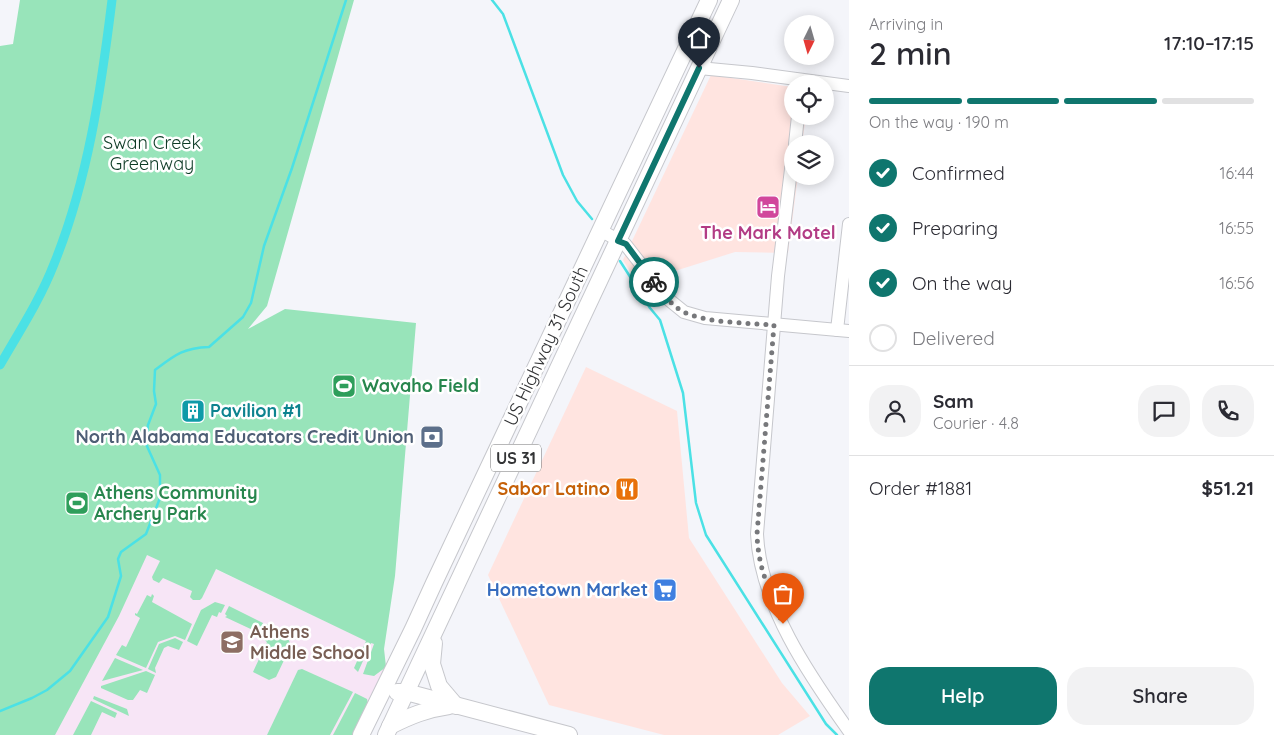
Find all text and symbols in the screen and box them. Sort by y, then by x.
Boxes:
text: Arriving in [869,14,943,34]
north arrow [784,15,834,65]
map controls [784,15,834,185]
pin [678,17,720,68]
icon: home [685,24,713,52]
text: 17:10–17:15 [1164,31,1254,55]
text: 2 min [869,33,952,73]
button: locate [784,75,834,125]
text: On the way · 190 m [869,112,1009,132]
park label: Swan Creek Greenway [103,131,201,175]
button: layers [784,135,834,185]
icon: check [869,159,897,187]
text: Confirmed [912,161,1005,185]
text: 16:44 [1220,163,1254,183]
hotel icon: The Mark Motel [755,194,781,220]
icon: check [869,214,897,242]
text: Preparing [912,216,998,240]
text: 16:55 [1219,218,1254,238]
place label: The Mark Motel [700,221,836,244]
courier [629,257,679,307]
street label: US Highway 31 South [498,262,593,430]
icon: bike [640,268,668,296]
icon: check [869,269,897,297]
text: On the way [912,271,1013,295]
text: 16:56 [1219,273,1254,293]
text: Delivered [912,326,995,350]
sports icon: Wavaho Field [331,373,357,399]
place label: Wavaho Field [362,374,479,397]
button: person [869,385,921,437]
button: chat [1138,385,1190,437]
button: phone [1202,385,1254,437]
text: Sam [933,389,974,413]
building icon: Pavilion #1 [180,398,206,424]
place label: Pavilion #1 [210,399,302,422]
text: Courier · 4.8 [933,413,1019,433]
bank icon: North Alabama Educators Credit Union [419,424,445,450]
place label: North Alabama Educators Credit Union [76,425,414,448]
road number: US 31 [491,444,541,472]
restaurant icon: Sabor Latino [614,476,640,502]
text: Order #1881 [869,476,972,500]
text: $51.21 [1201,476,1254,500]
place label: Sabor Latino [498,477,610,500]
place label: Athens Community Archery Park [94,481,258,525]
sports icon: Athens Community Archery Park [64,490,90,516]
pin [762,573,804,624]
supermarket icon: Hometown Market [652,577,678,603]
place label: Hometown Market [487,578,648,601]
icon: bag [769,580,797,608]
place label: Athens Middle School [250,620,370,664]
school or university icon: Athens Middle School [219,629,245,655]
button: Help [869,667,1057,725]
button: Share [1067,667,1254,725]

